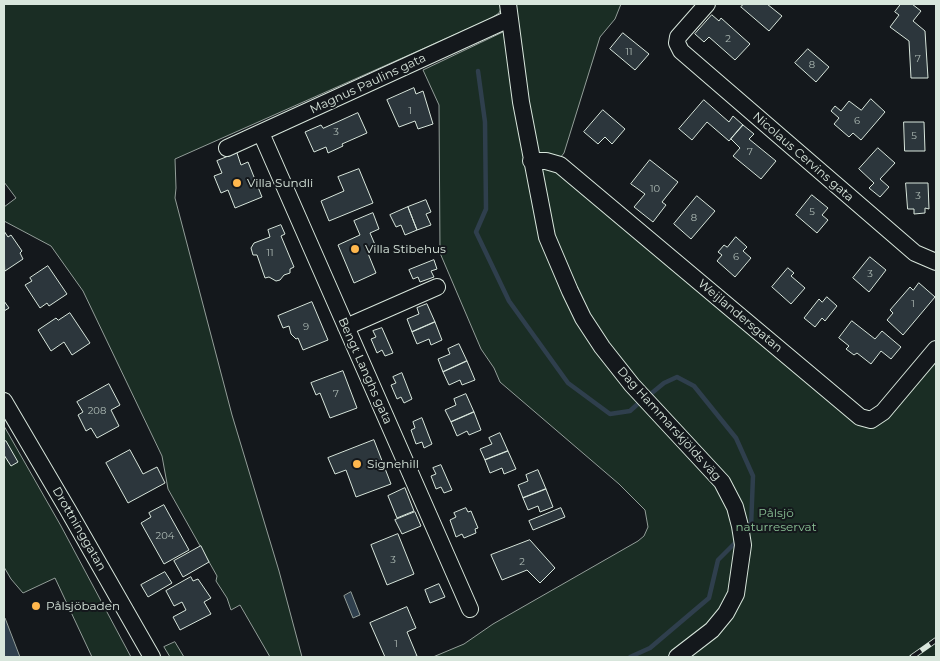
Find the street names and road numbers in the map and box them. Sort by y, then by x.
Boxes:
street label: Magnus Paulins gata [308,51,428,117]
street label: Nicolaus Cervins gata [750,109,856,205]
street label: Weijlandersgatan [695,276,785,356]
street label: Bengt Langhs gata [335,315,395,427]
street label: Dag Hammarskjölds väg [614,364,724,484]
street label: Drottninggatan [49,484,109,574]

